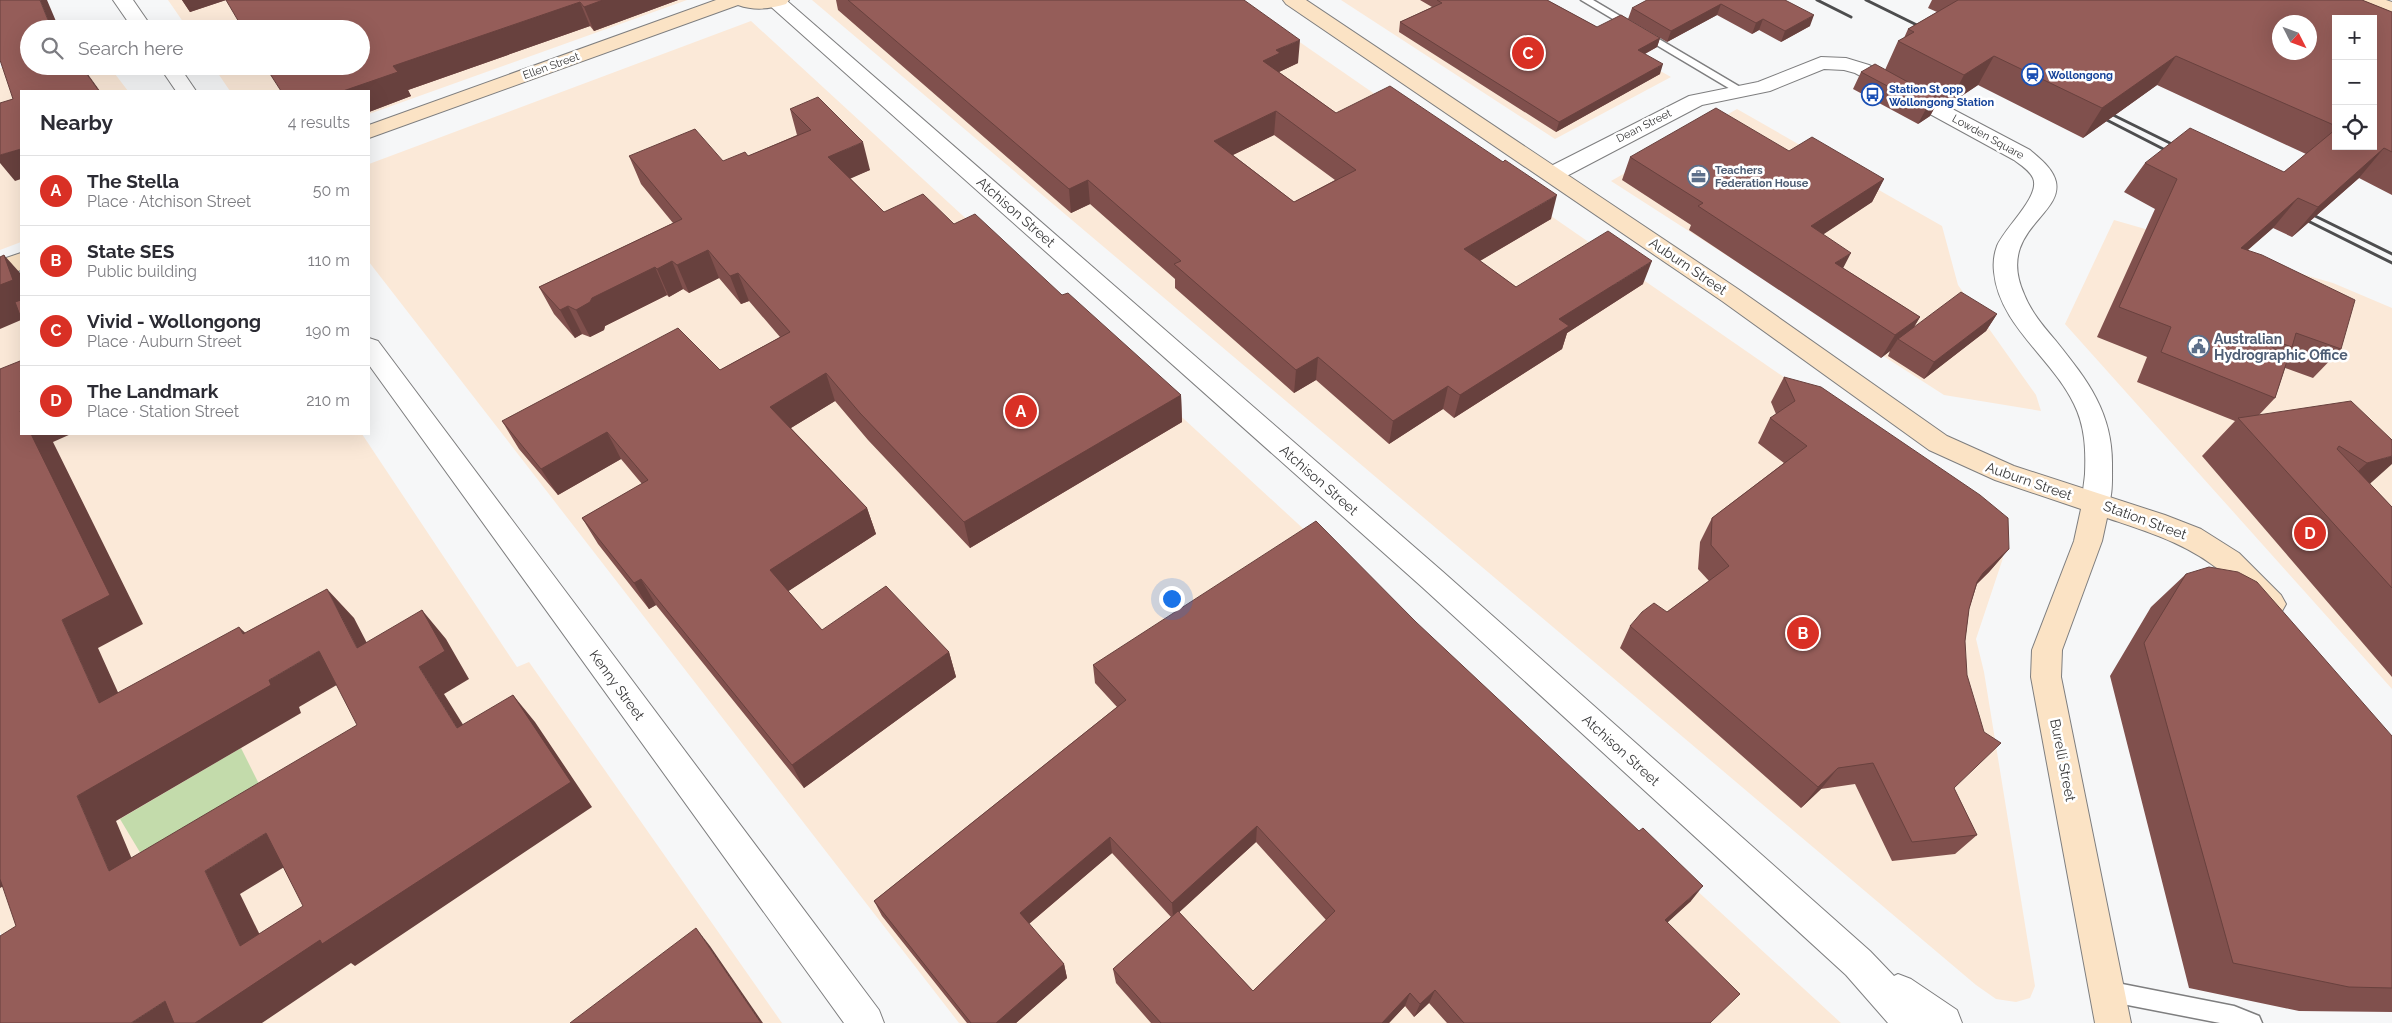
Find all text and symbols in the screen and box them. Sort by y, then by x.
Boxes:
north arrow [2272,15,2317,60]
map controls [2332,15,2377,150]
button: + [2332,15,2377,60]
search box [20,20,370,75]
icon: search [38,34,66,62]
pin: C [1512,34,1544,72]
text: Search here [78,37,184,59]
street label: Ellen Street [521,50,581,82]
button: − [2332,60,2377,105]
station icon: Wollongong [2020,63,2044,87]
place label: Wollongong [2048,69,2113,82]
bus stop icon: Station St opp Wollongong Station [1861,83,1885,107]
place label: Station St opp Wollongong Station [1889,83,1994,109]
button: locate [2332,105,2377,150]
street label: Dean Street [1614,106,1674,145]
text: Nearby [40,110,113,135]
street label: Lowden Square [1950,112,2027,162]
text: 4 results [288,113,350,132]
office icon: Teachers Federation House [1687,164,1711,188]
place label: Teachers Federation House [1715,164,1809,190]
text: The Stella [87,170,179,192]
street label: Atchison Street [974,174,1059,250]
text: A [51,181,61,200]
text: 50 m [313,181,350,200]
text: Place · Atchison Street [87,192,251,211]
street label: Auburn Street [1646,234,1730,298]
text: State SES [87,240,174,262]
text: B [51,251,61,270]
text: 110 m [308,251,350,270]
text: Public building [87,262,197,281]
text: Vivid - Wollongong [87,310,261,332]
text: C [51,321,61,340]
text: 190 m [305,321,350,340]
place label: Australian Hydrographic Office [2214,331,2348,363]
text: Place · Auburn Street [87,332,242,351]
public building icon: Australian Hydrographic Office [2186,335,2210,359]
text: The Landmark [87,380,218,402]
text: D [50,391,62,410]
text: 210 m [306,391,350,410]
pin: A [1005,392,1037,430]
text: Place · Station Street [87,402,239,421]
street label: Atchison Street [1277,442,1362,518]
street label: Auburn Street [1984,459,2074,503]
street label: Station Street [2101,498,2189,543]
pin: D [2294,514,2326,552]
your location [1159,586,1185,612]
pin: B [1787,614,1819,652]
street label: Kenny Street [586,647,648,723]
street label: Atchison Street [1579,711,1663,789]
street label: Burelli Street [2047,717,2079,803]

